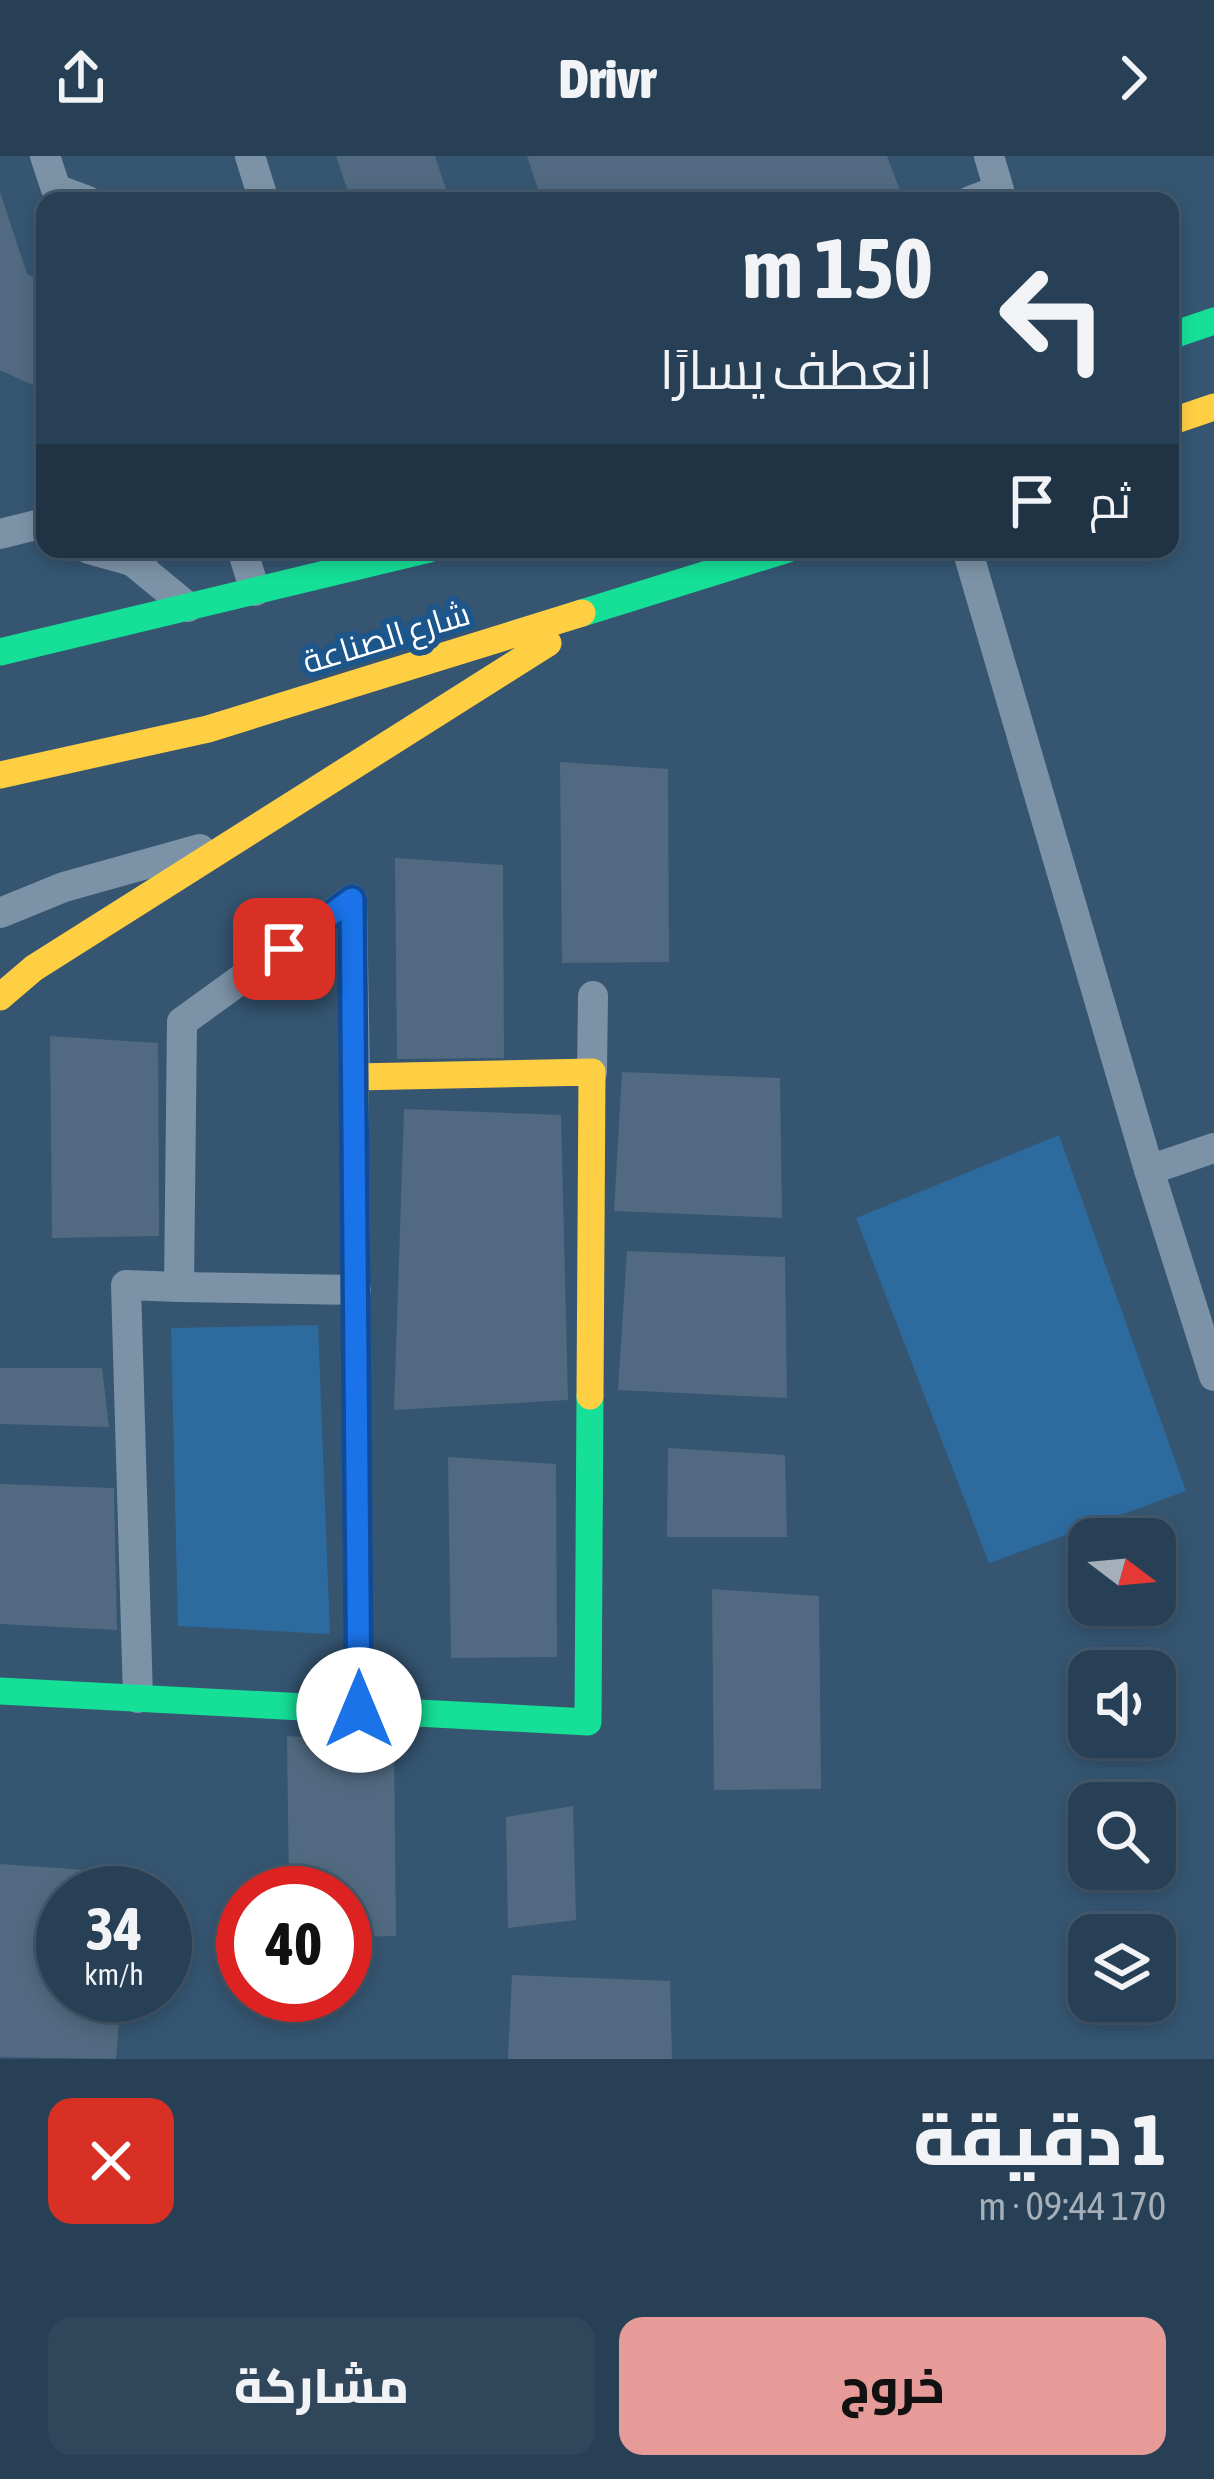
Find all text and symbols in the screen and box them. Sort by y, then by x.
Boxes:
icon: share [48,45,114,111]
icon: forward [1100,45,1166,111]
text: Drivr [559,48,655,109]
text: 150 m [743,220,933,316]
icon: left [975,240,1131,396]
text: انعطف يسارًا [659,339,933,400]
icon: arrive [999,468,1065,534]
text: ثم [1089,476,1131,528]
street label: شارع الصناعة [298,594,475,684]
pin [233,898,335,1000]
icon: arrive [251,916,317,982]
north arrow [1068,1518,1176,1626]
map controls [1068,1518,1176,2022]
position arrow [296,1647,422,1773]
button: sound [1068,1650,1176,1758]
button: search [1068,1782,1176,1890]
speed limit sign: 40 [216,1866,372,2022]
text: 34 [86,1894,142,1963]
button: layers [1068,1914,1176,2022]
text: km/h [84,1957,144,1991]
button: close [48,2098,174,2224]
text: 1 دقيقة [913,2098,1166,2180]
text: 170 m · 09:44 [978,2184,1166,2228]
button: مشاركة [48,2317,595,2455]
button: خروج [619,2317,1166,2455]

